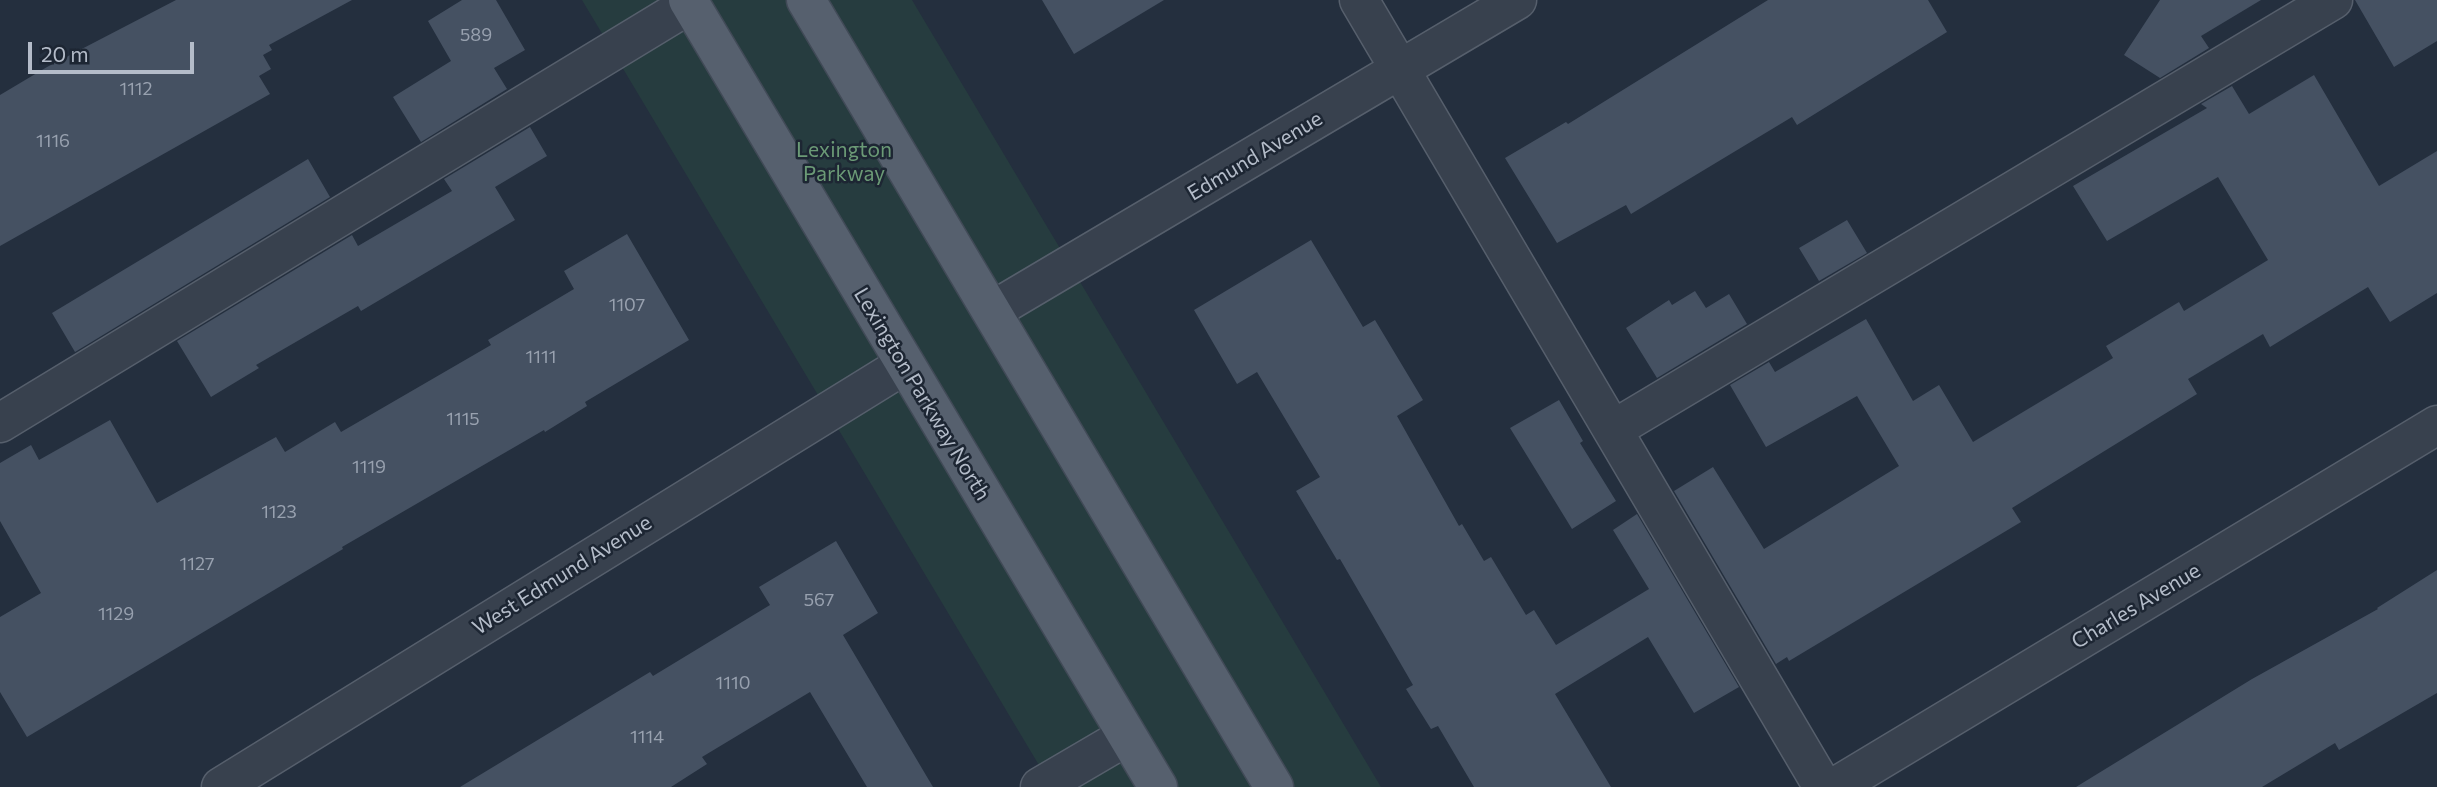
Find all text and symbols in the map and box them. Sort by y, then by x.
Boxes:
house number: 589 [460,24,492,46]
scale bar [32,28,198,72]
text: 20 m [41,41,89,66]
house number: 1112 [119,78,153,100]
street label: Edmund Avenue [1183,106,1327,206]
house number: 1116 [36,130,70,152]
park label: Lexington Parkway [796,137,892,187]
street label: Lexington Parkway North [848,283,996,505]
house number: 1107 [609,294,645,316]
house number: 1111 [526,346,556,368]
house number: 1115 [446,408,480,430]
house number: 1119 [352,456,386,478]
house number: 1123 [261,501,297,523]
street label: West Edmund Avenue [468,510,656,640]
house number: 1127 [180,553,214,575]
street label: Charles Avenue [2067,558,2205,654]
house number: 567 [804,589,834,611]
house number: 1129 [98,603,134,625]
house number: 1110 [716,672,750,694]
house number: 1114 [630,726,664,748]

